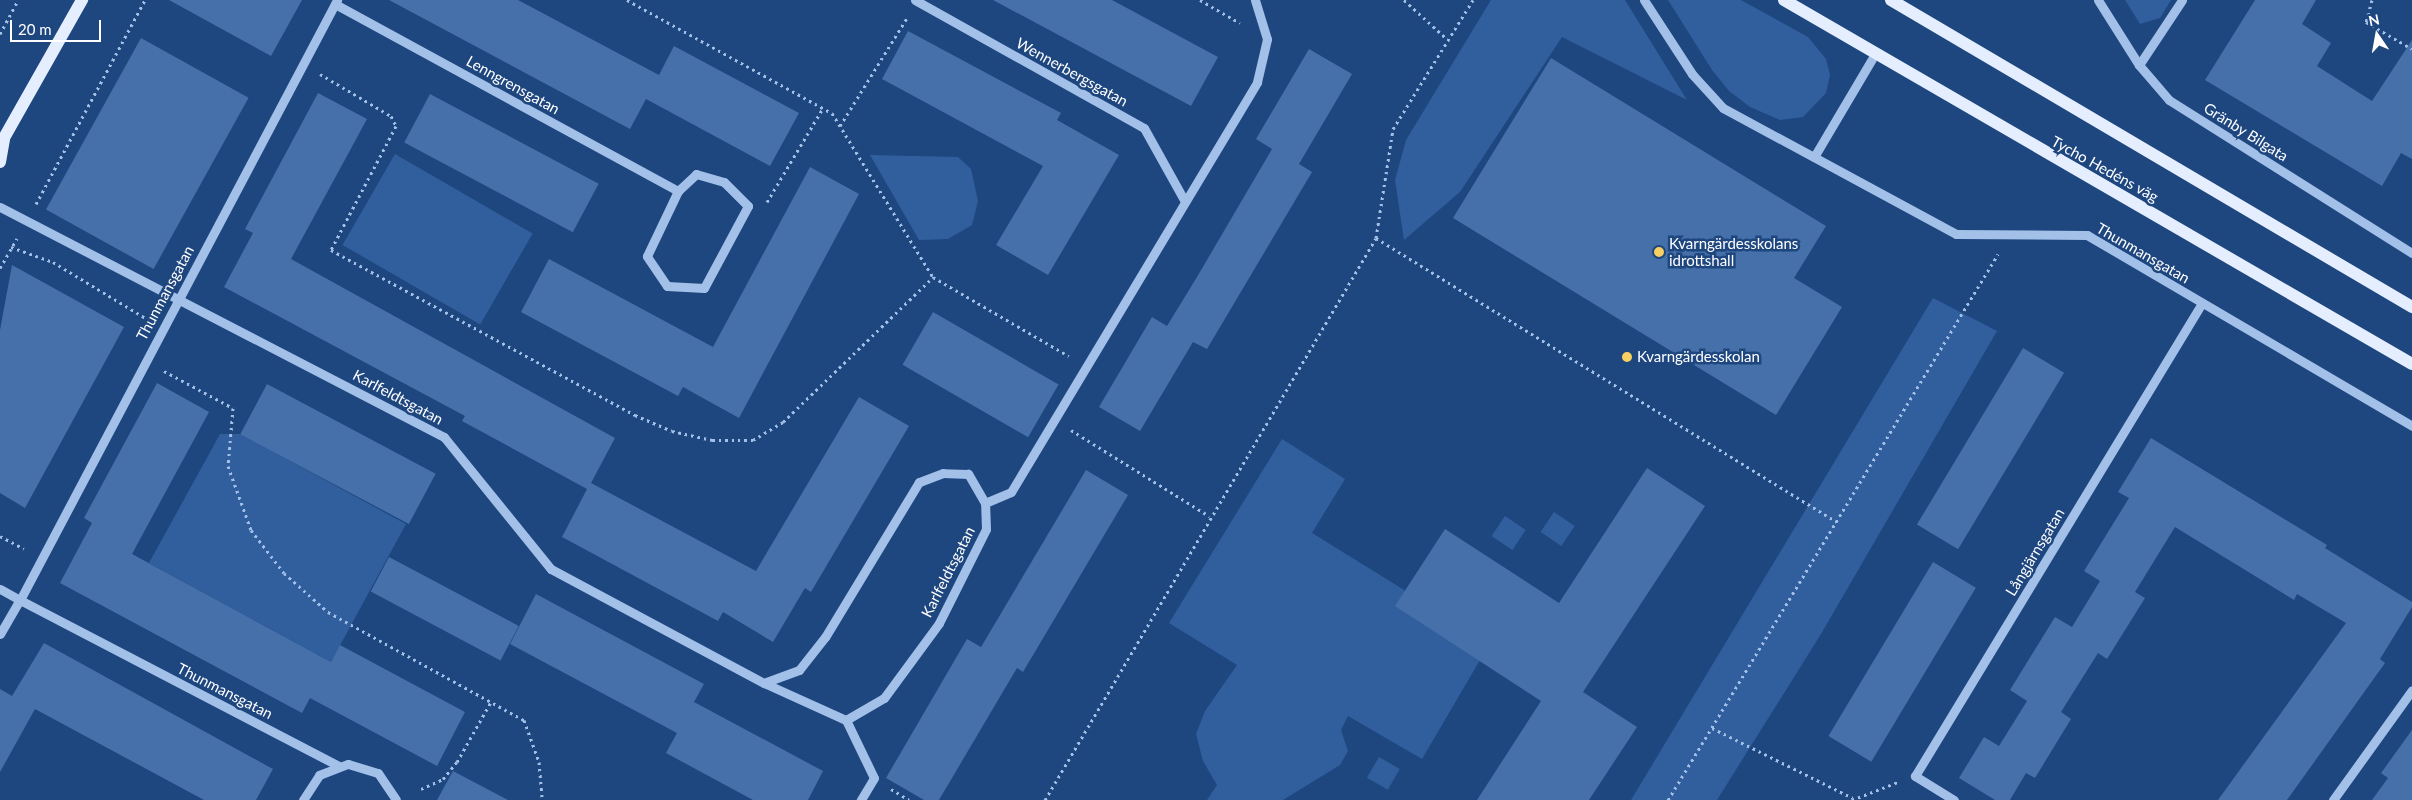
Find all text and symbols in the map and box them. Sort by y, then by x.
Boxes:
scale bar [12,10,104,42]
north arrow [2352,10,2402,60]
text: N [2367,10,2381,29]
text: 20 m [18,20,52,38]
street label: Wennerbergsgatan [1013,34,1131,110]
street label: Lenngrensgatan [463,52,563,118]
street label: Gränby Bilgata [2200,99,2292,165]
street label: Tycho Hedéns väg [2048,132,2162,206]
street label: Thunmansgatan [2093,219,2193,287]
place label: Kvarngärdesskolans idrottshall [1669,234,1798,269]
street label: Thunmansgatan [132,243,198,343]
marker: Kvarngärdesskolans idrottshall [1653,246,1665,258]
place label: Kvarngärdesskolan [1637,348,1760,366]
marker: Kvarngärdesskolan [1621,351,1633,363]
street label: Karlfeldtsgatan [350,366,446,428]
street label: Långjärnsgatan [2002,505,2068,599]
street label: Karlfeldtsgatan [917,524,979,620]
street label: Thunmansgatan [174,659,276,723]

